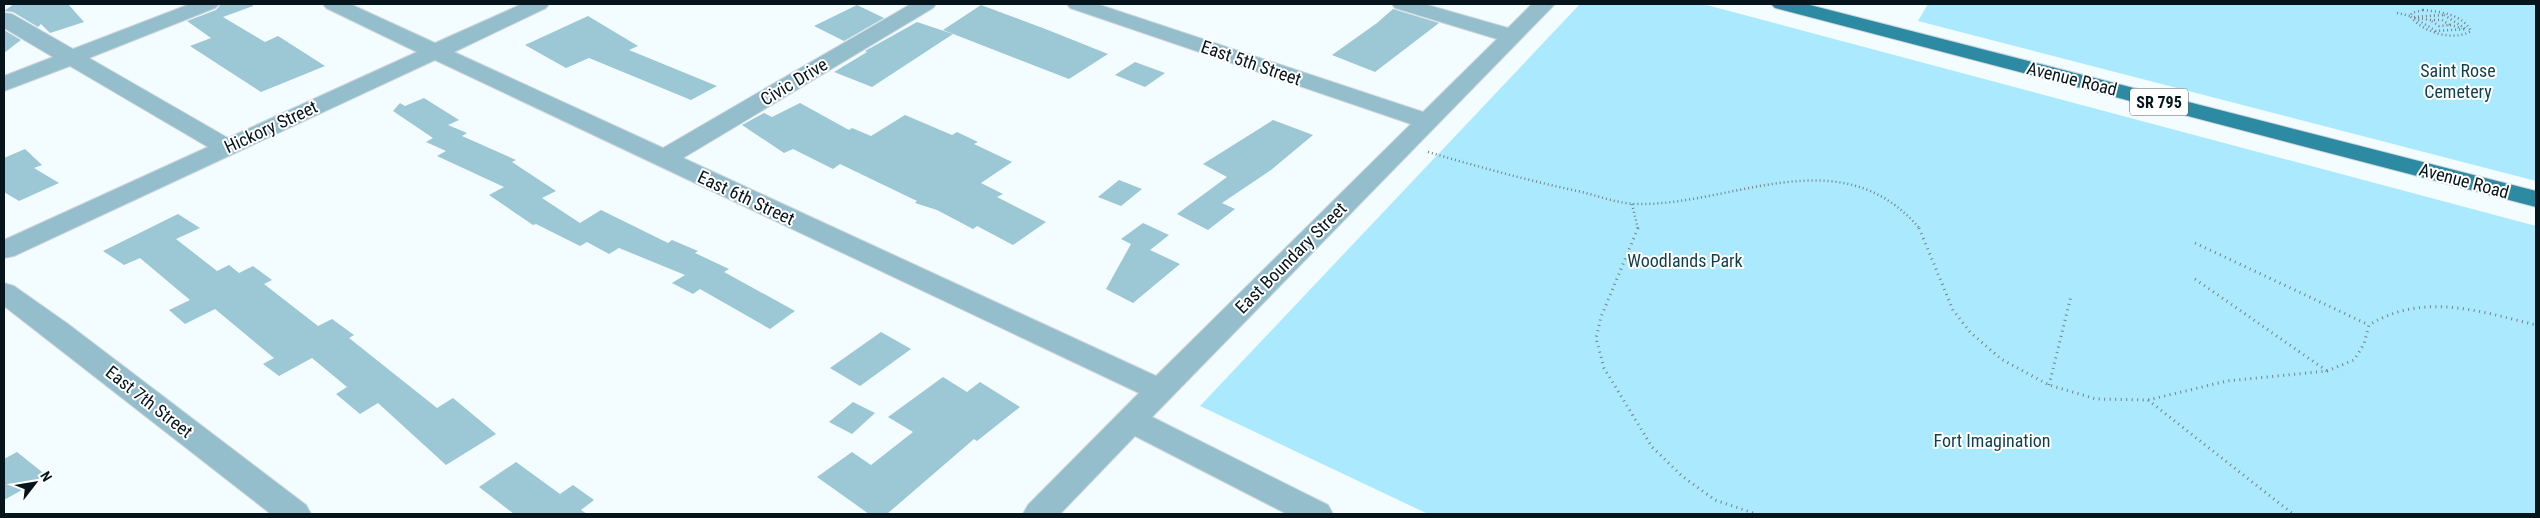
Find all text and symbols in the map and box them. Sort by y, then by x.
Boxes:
street label: East 5th Street [1198,36,1304,89]
street label: Civic Drive [756,53,831,110]
street label: Avenue Road [2025,57,2119,100]
park label: Saint Rose Cemetery [2420,60,2496,102]
road number: SR 795 [2130,88,2188,115]
street label: Hickory Street [221,96,321,157]
street label: Avenue Road [2417,158,2511,203]
street label: East 6th Street [694,166,798,229]
street label: East Boundary Street [1231,198,1351,318]
park label: Woodlands Park [1627,250,1743,271]
street label: East 7th Street [102,361,197,442]
park label: Fort Imagination [1933,430,2051,451]
north arrow [10,458,60,508]
text: N [37,469,55,484]

